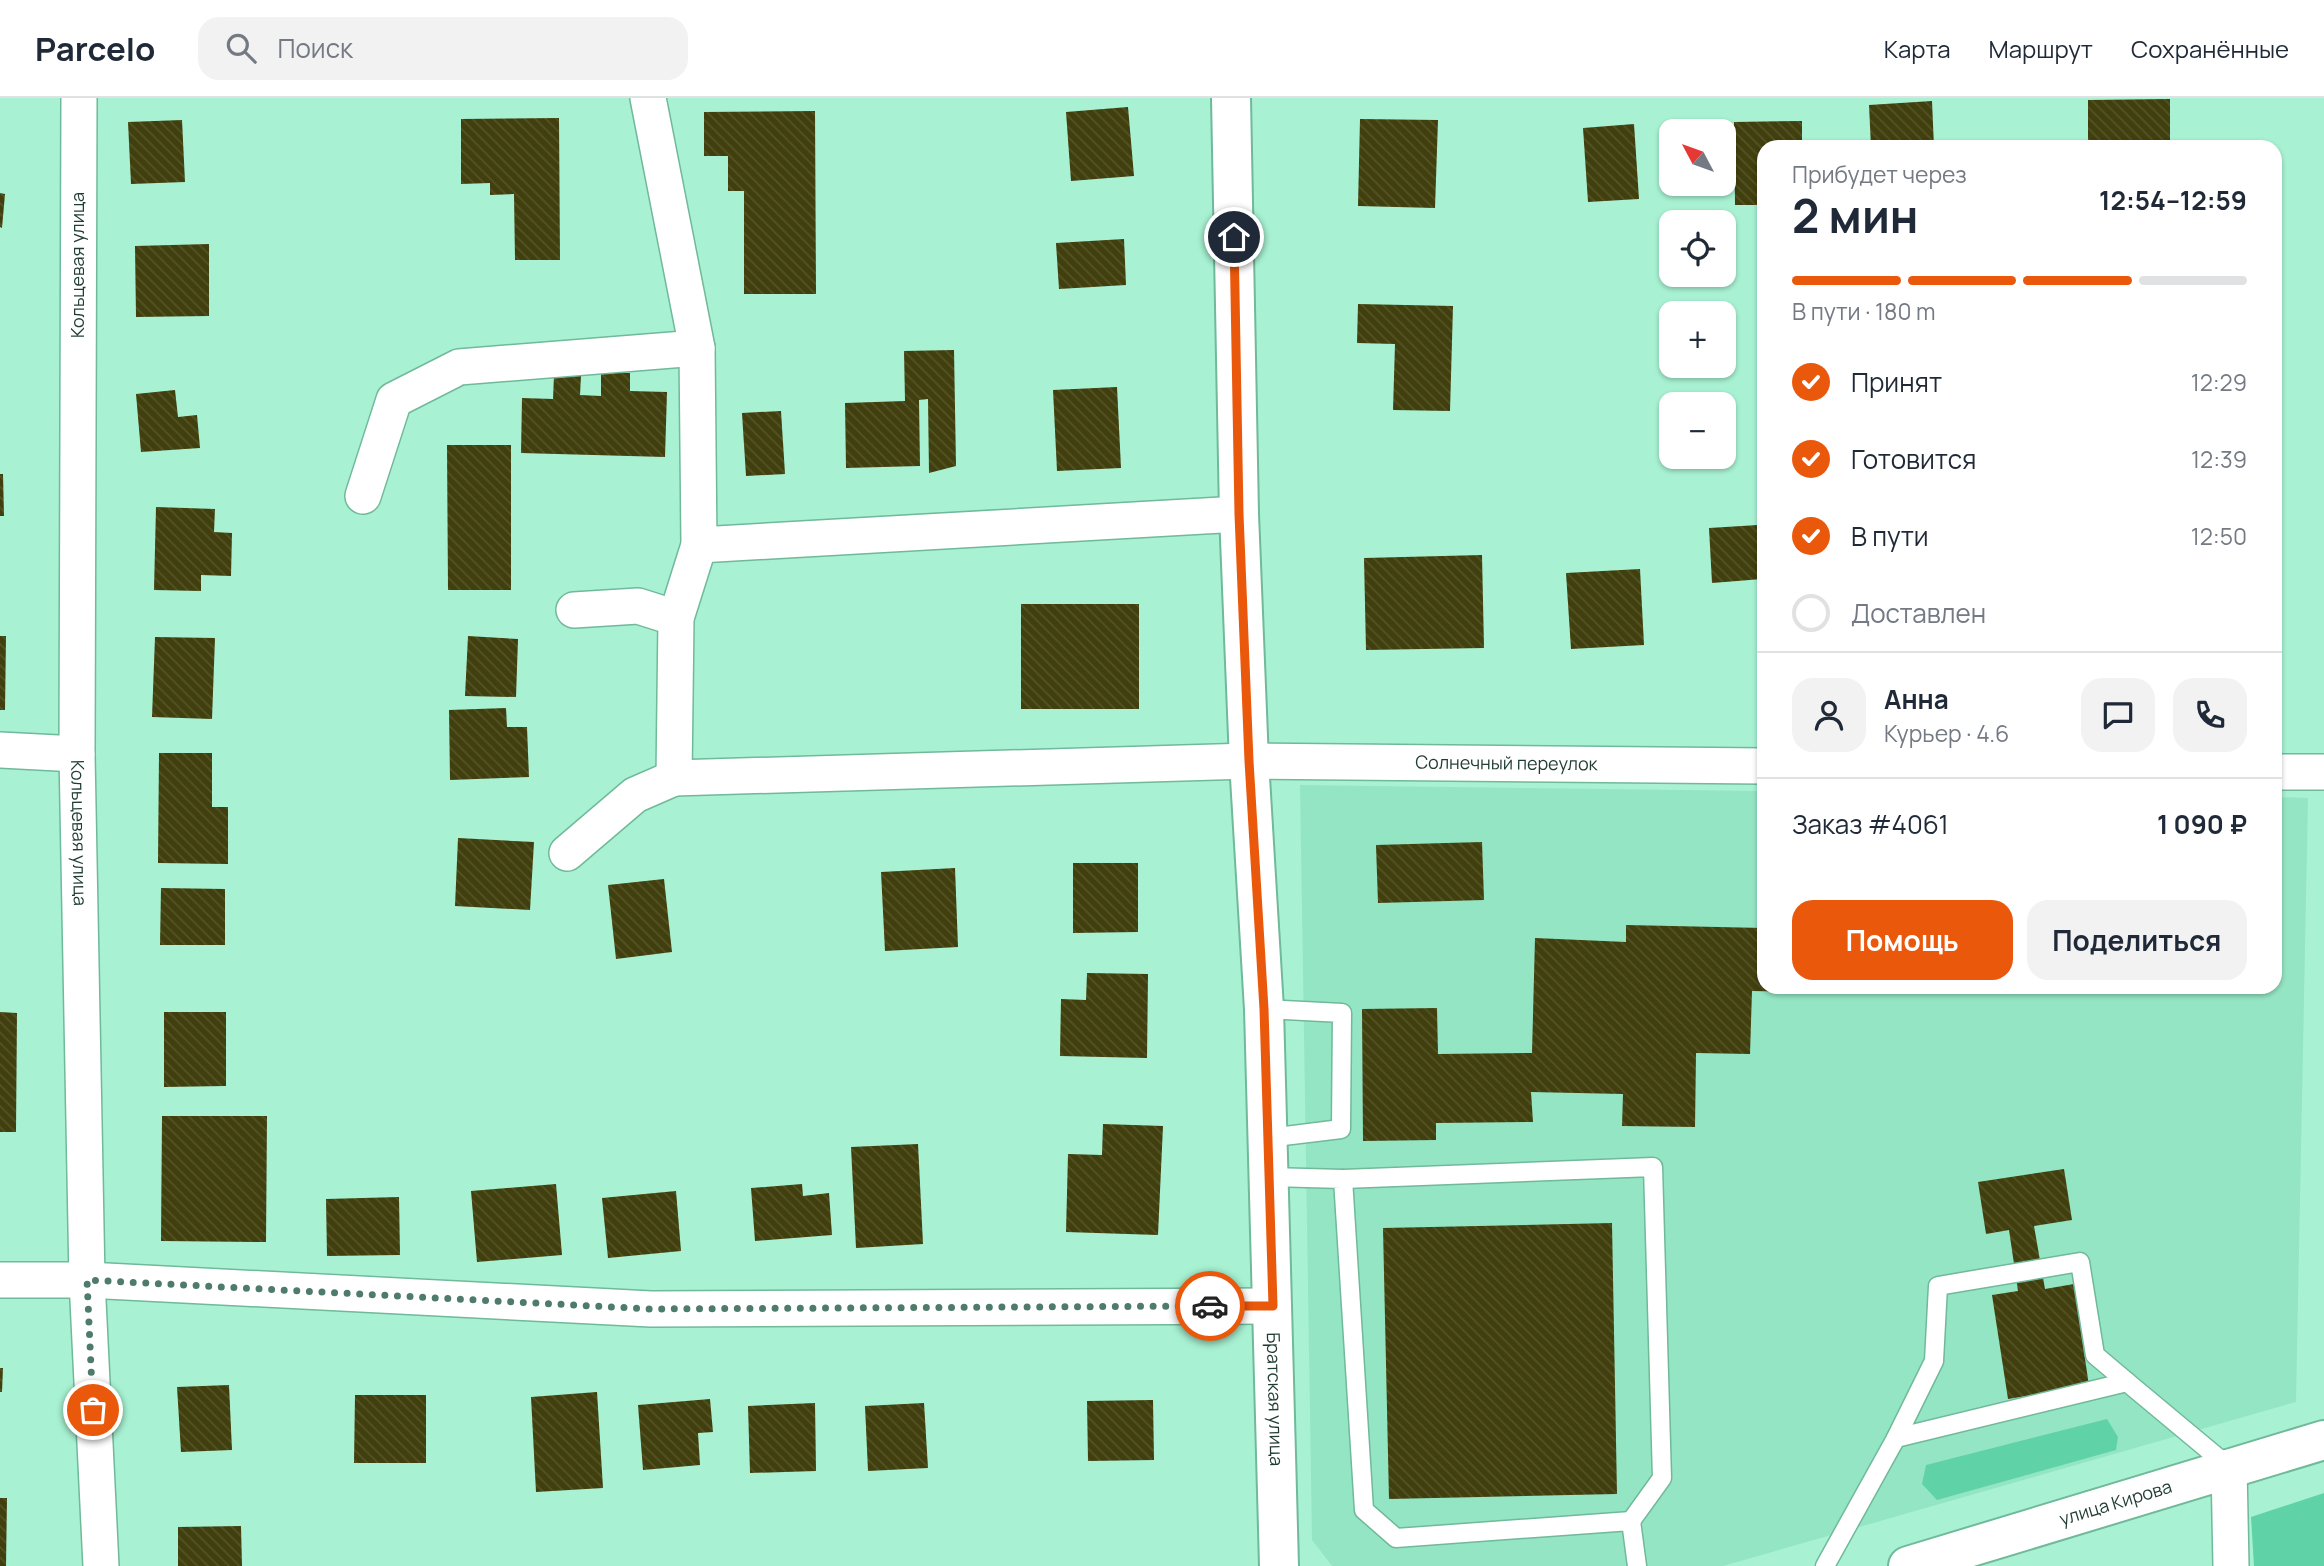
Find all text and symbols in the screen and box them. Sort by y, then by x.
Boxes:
search box [198,17,688,80]
text: Parcelo [35,26,156,71]
icon: search [222,29,260,67]
text: Поиск [278,30,353,66]
text: Карта [1884,32,1951,65]
text: Маршрут [1989,32,2093,65]
text: Сохранённые [2131,32,2289,65]
north arrow [1659,119,1736,196]
map controls [1659,119,1736,469]
text: Прибудет через [1792,158,1967,190]
text: 12:54–12:59 [2099,182,2247,218]
text: 2 мин [1792,184,1919,247]
street label: Кольцевая улица [65,192,89,338]
pin [1204,207,1264,267]
button: locate [1659,210,1736,287]
icon: home [1215,218,1253,256]
text: В пути · 180 m [1792,295,1936,327]
button: + [1659,301,1736,378]
icon: check [1792,363,1830,401]
text: Принят [1851,364,1942,400]
text: 12:29 [2191,366,2247,398]
button: − [1659,392,1736,469]
icon: check [1792,440,1830,478]
text: Готовится [1851,441,1976,477]
text: 12:39 [2191,443,2247,475]
icon: check [1792,517,1830,555]
text: В пути [1851,518,1929,554]
text: 12:50 [2191,520,2247,552]
text: Доставлен [1851,595,1986,631]
button: person [1792,678,1866,752]
button: chat [2081,678,2155,752]
button: phone [2173,678,2247,752]
text: Анна [1884,681,1949,717]
text: Курьер · 4.6 [1884,717,2009,749]
street label: Солнечный переулок [1415,750,1599,775]
street label: Кольцевая улица [66,760,93,906]
text: Заказ #4061 [1792,806,1949,842]
text: 1 090 ₽ [2157,806,2247,842]
button: Помощь [1792,900,2013,980]
button: Поделиться [2027,900,2247,980]
courier [1175,1271,1245,1341]
icon: car [1191,1287,1229,1325]
street label: Братская улица [1262,1332,1289,1466]
pin [63,1380,123,1440]
icon: bag [74,1391,112,1429]
street label: улица Кирова [2056,1474,2175,1530]

